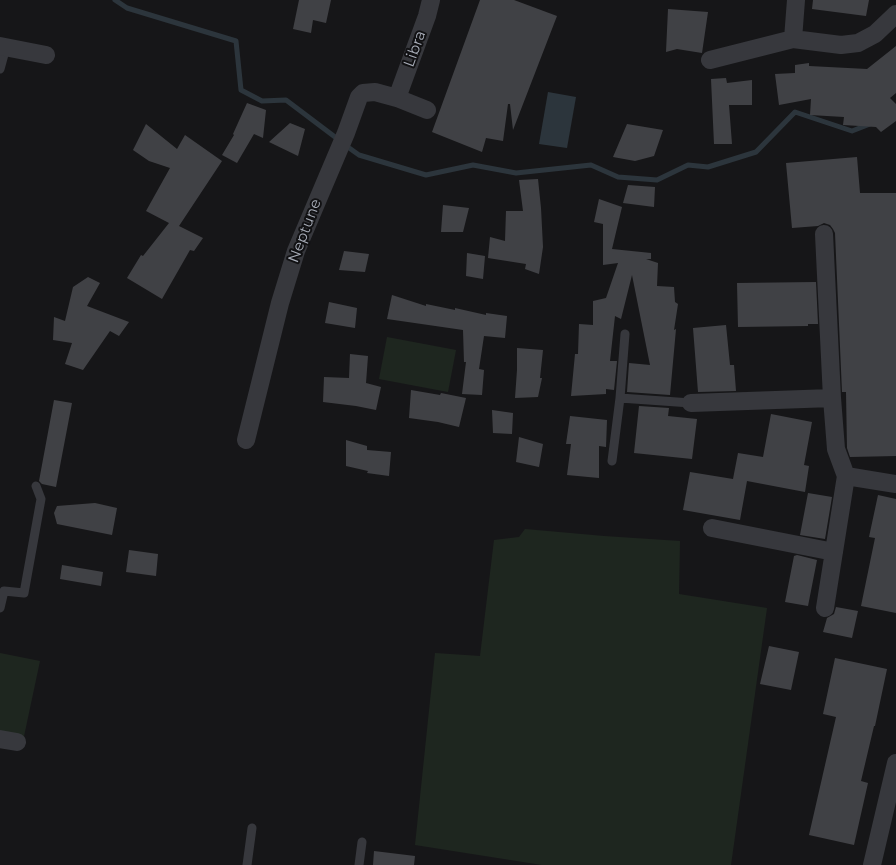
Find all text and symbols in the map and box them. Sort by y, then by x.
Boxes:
street label: Libra [400,28,430,70]
street label: Neptune [285,197,325,265]

